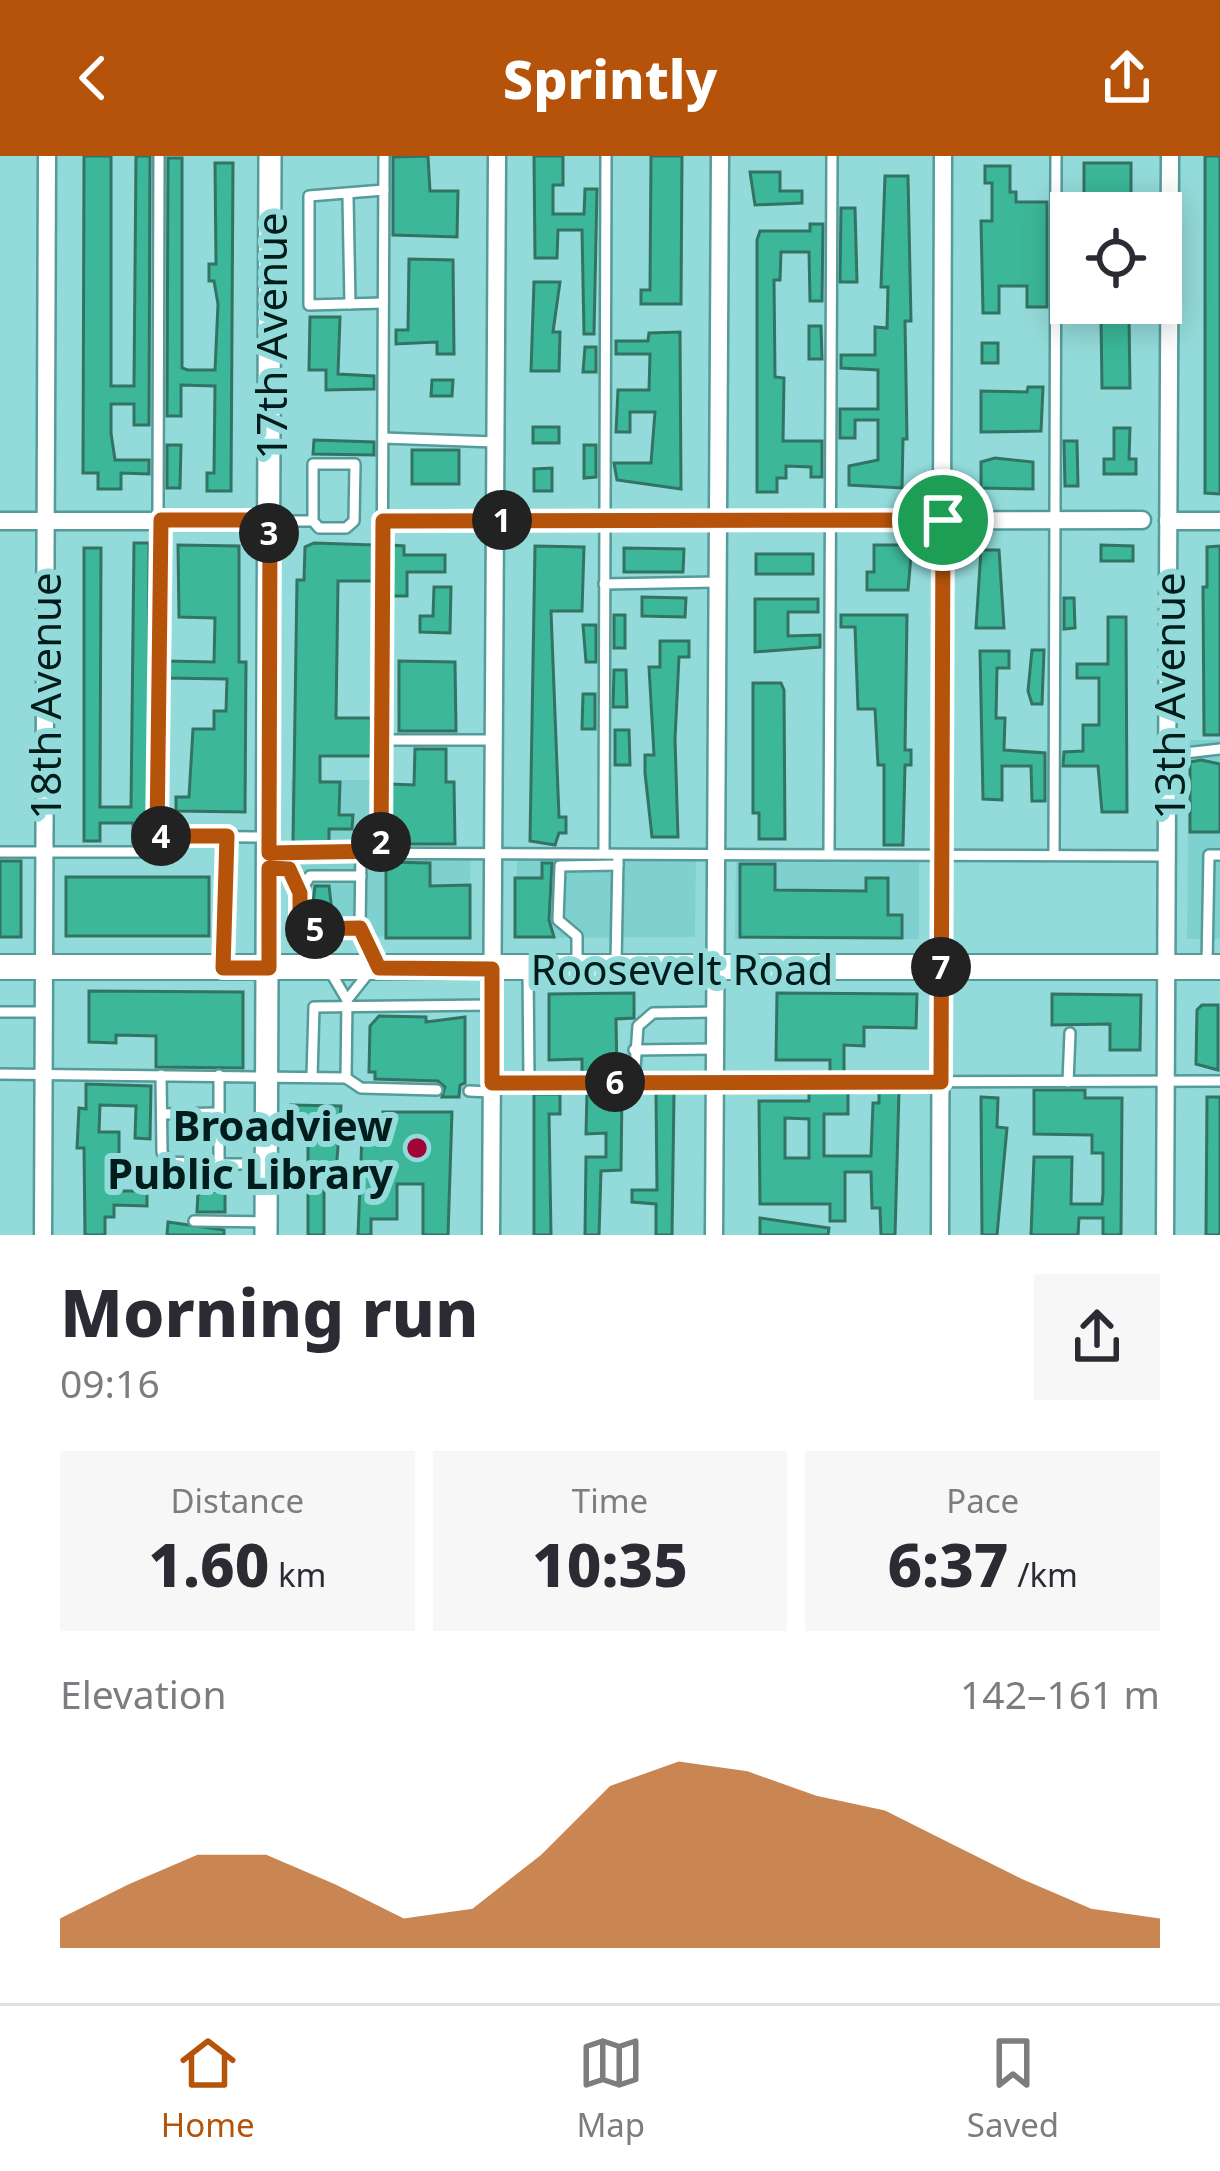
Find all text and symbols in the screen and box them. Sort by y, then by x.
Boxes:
text: Sprintly [503,41,717,115]
icon: back [60,45,126,111]
icon: share [1094,45,1160,111]
map controls [1050,192,1182,324]
button: locate [1050,192,1182,324]
street label: 17th Avenue [242,212,299,460]
pin [892,469,994,571]
icon: arrive [910,487,976,553]
pin: 1 [472,490,532,550]
text: 1 [493,497,511,542]
pin: 3 [239,503,299,563]
text: 3 [260,510,278,555]
street label: 18th Avenue [16,572,73,820]
street label: 13th Avenue [1140,572,1197,820]
pin: 4 [131,806,191,866]
pin: 2 [351,812,411,872]
text: 4 [152,813,170,858]
text: 2 [372,819,390,864]
pin: 5 [285,899,345,959]
text: 5 [306,906,324,951]
pin: 7 [911,937,971,997]
street label: Roosevelt Road [531,940,833,997]
text: 7 [932,944,950,989]
pin: 6 [585,1052,645,1112]
text: 6 [606,1059,624,1104]
place label: Broadview Public Library [107,1096,393,1201]
marker: Broadview Public Library [404,1135,430,1161]
text: Morning run [60,1266,479,1356]
button: share [1034,1274,1160,1400]
text: 09:16 [60,1356,160,1409]
text: Distance [170,1478,304,1523]
text: Time [572,1478,648,1523]
text: Pace [946,1478,1019,1523]
text: 1.60 [148,1523,269,1605]
text: 10:35 [532,1523,688,1605]
text: 6:37 [887,1523,1009,1605]
text: km [269,1552,326,1597]
text: /km [1009,1552,1078,1597]
text: Elevation [60,1667,227,1720]
text: 142–161 m [960,1667,1160,1720]
tab: Home [161,2030,255,2147]
tab: Map [576,2030,645,2147]
tab: Saved [967,2030,1059,2147]

